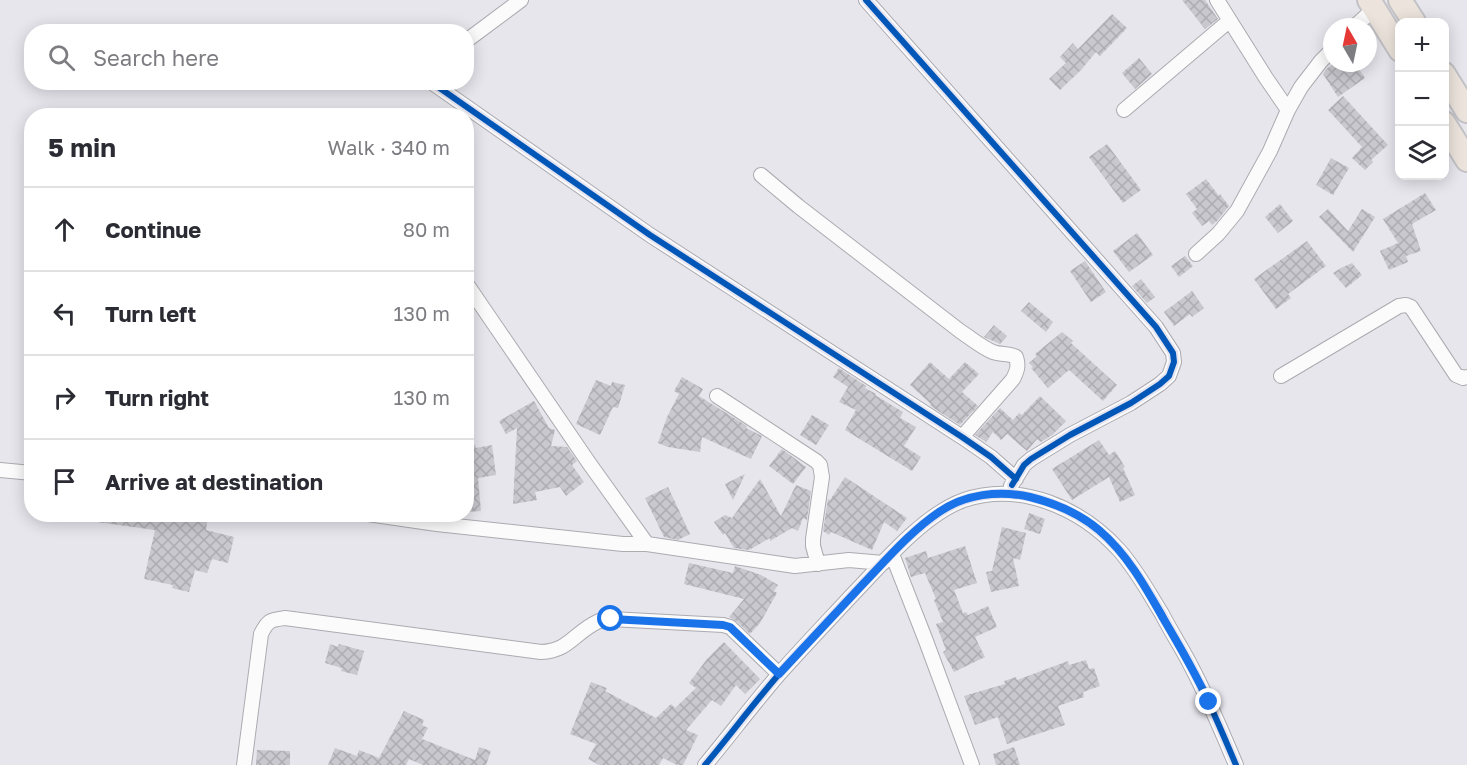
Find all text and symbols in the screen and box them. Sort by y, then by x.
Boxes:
north arrow [1323,18,1377,72]
map controls [1395,18,1449,180]
button: + [1395,18,1449,72]
search box [24,24,474,90]
icon: search [45,41,78,74]
text: Search here [93,44,219,71]
button: − [1395,72,1449,126]
button: layers [1395,126,1449,180]
text: 5 min [48,132,116,163]
text: Walk · 340 m [328,135,450,159]
icon: ahead [48,213,81,246]
text: Continue [105,216,201,243]
text: 80 m [403,217,450,241]
icon: left [48,297,81,330]
text: Turn left [105,300,196,327]
text: 130 m [394,301,450,325]
icon: right [48,381,81,414]
text: Turn right [105,384,209,411]
text: 130 m [394,385,450,409]
icon: arrive [48,465,81,498]
text: Arrive at destination [105,468,323,495]
route start [597,605,623,631]
route end [1195,688,1221,714]

